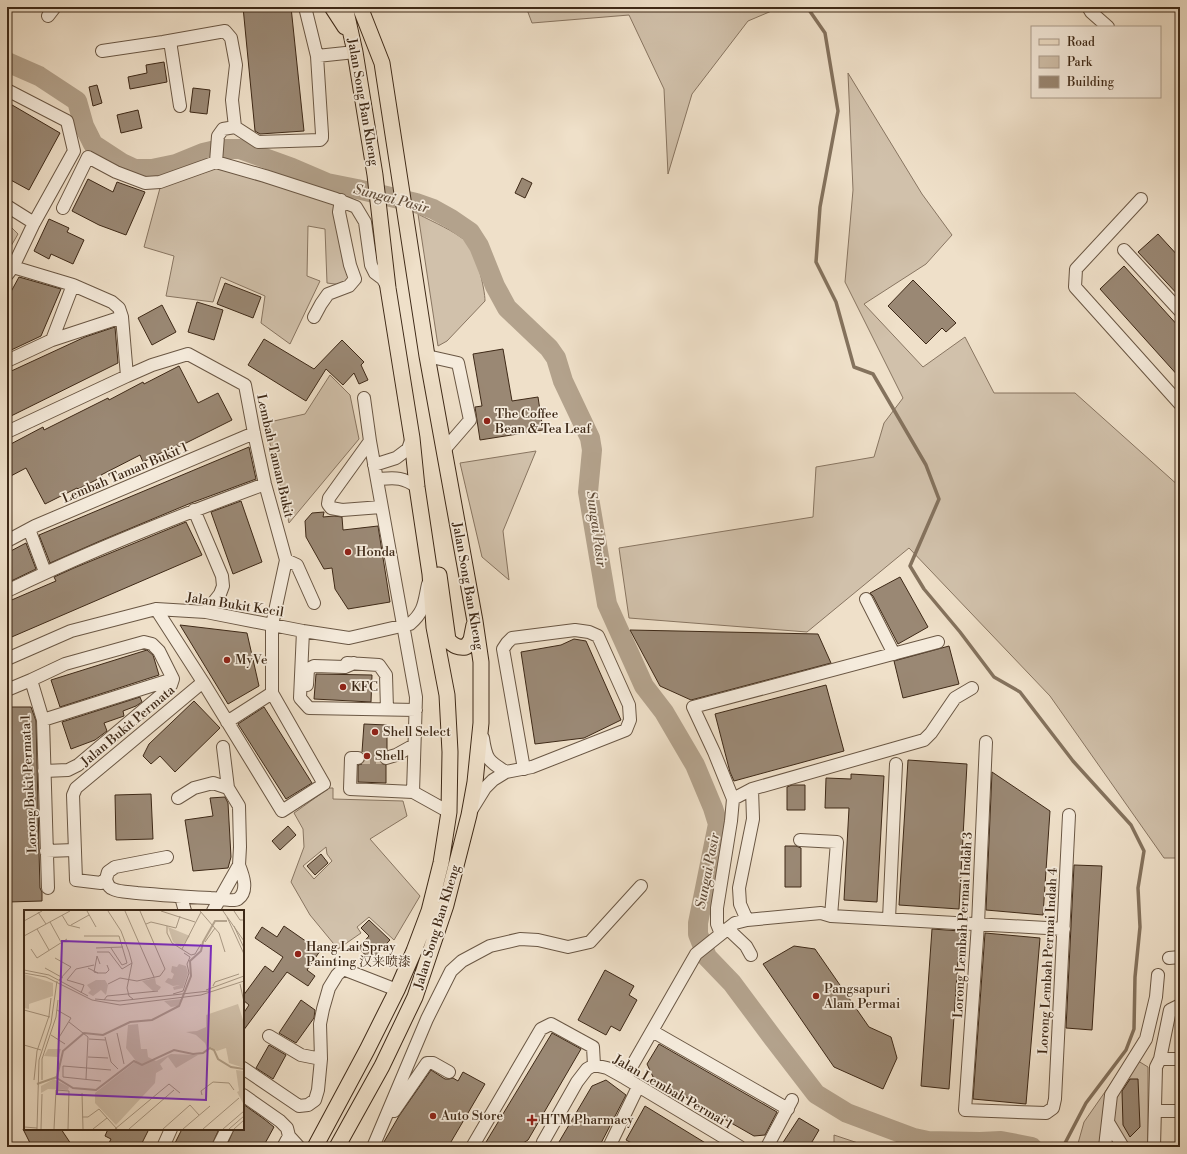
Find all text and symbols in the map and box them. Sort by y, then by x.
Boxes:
legend [1031,26,1161,98]
text: Road [1067,35,1095,50]
street label: Jalan Song Ban Kheng [344,36,382,167]
text: Park [1067,55,1093,70]
text: Building [1066,75,1115,90]
water label: Sungai Pasir [351,180,432,218]
street label: Lembah Taman Bukit [253,393,297,520]
place label: The Coffee Bean & Tea Leaf [494,406,592,437]
marker: The Coffee Bean & Tea Leaf [482,416,492,426]
street label: Lembah Taman Bukit 1 [60,439,190,507]
water label: Sungai Pasir [582,490,610,569]
street label: Jalan Song Ban Kheng [449,520,487,651]
place label: Honda [356,544,396,560]
marker: Honda [343,547,353,557]
street label: Jalan Bukit Kecil [184,589,285,621]
place label: MyVe [235,652,268,668]
marker: MyVe [222,655,232,665]
place label: KFC [351,679,378,695]
street label: Jalan Bukit Permata [77,682,178,771]
marker: KFC [338,682,348,692]
street label: Lorong Bukit Permata 1 [17,714,41,854]
place label: Shell Select [383,724,451,740]
marker: Shell Select [370,727,380,737]
place label: Shell [375,748,405,764]
marker: Shell [362,751,372,761]
water label: Sungai Pasir [692,830,724,911]
street label: Lorong Lembah Permai Indah 3 [950,831,976,1019]
street label: Jalan Song Ban Kheng [410,863,464,992]
street label: Lorong Lembah Permai Indah 4 [1035,867,1061,1055]
inset map [24,910,244,1130]
place label: Hang Lai Spray Painting 汉来喷漆 [306,939,411,970]
marker: Hang Lai Spray Painting 汉来喷漆 [293,949,303,959]
place label: Pangsapuri Alam Permai [823,981,900,1012]
marker: Pangsapuri Alam Permai [811,991,821,1001]
street label: Jalan Lembah Permai 1 [610,1051,736,1133]
place label: Auto Store [440,1108,503,1124]
marker: Auto Store [428,1111,438,1121]
place label: HTM Pharmacy [540,1112,634,1128]
marker: HTM Pharmacy [527,1115,537,1125]

